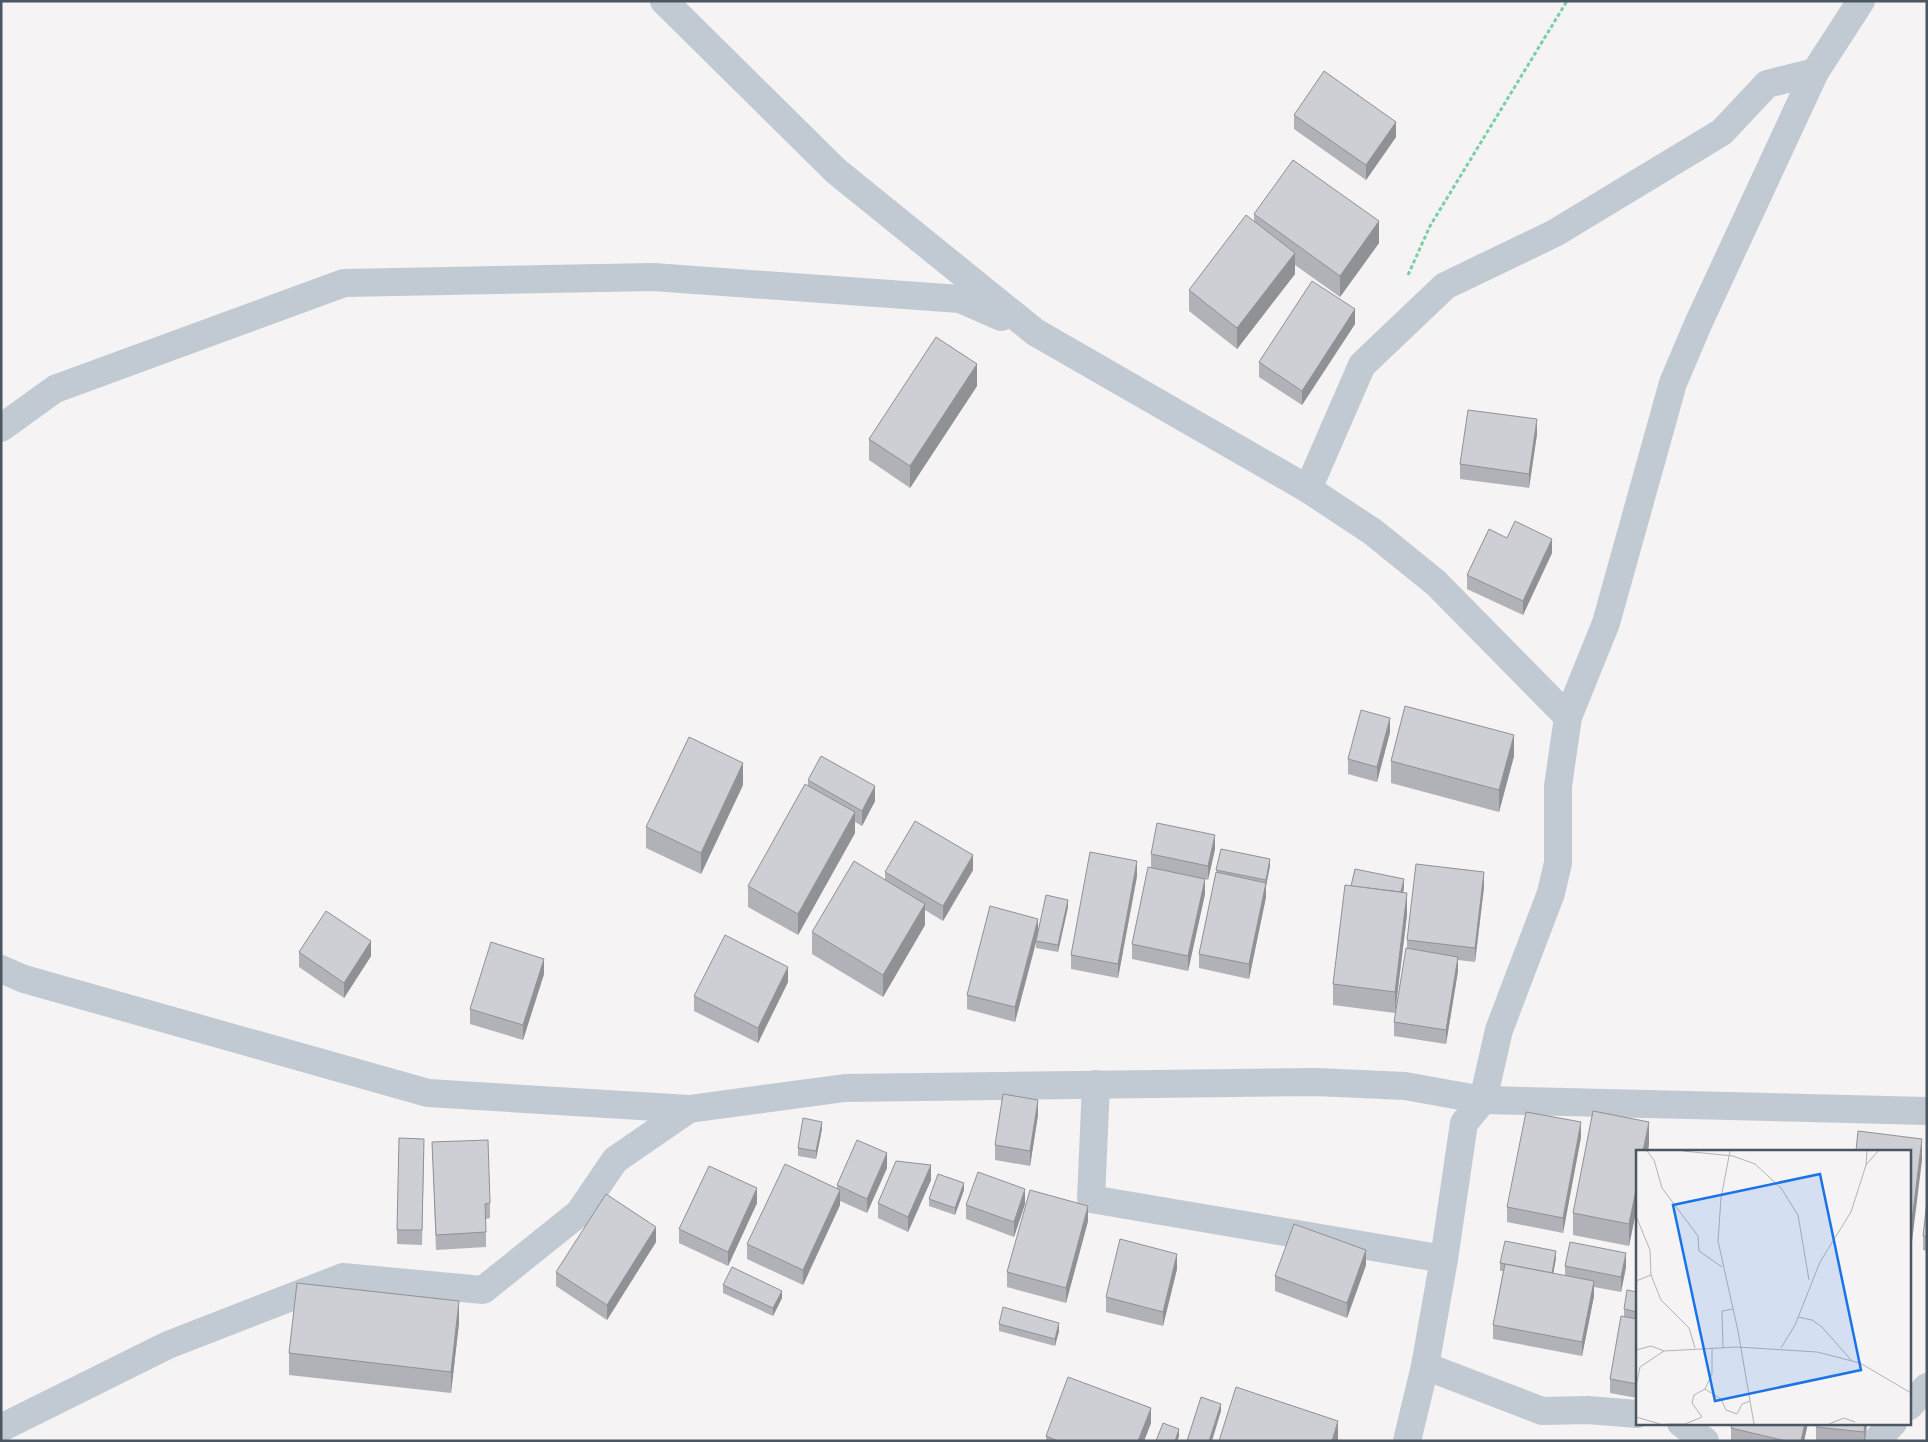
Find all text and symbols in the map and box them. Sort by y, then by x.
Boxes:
inset map [1636,1150,1910,1424]

